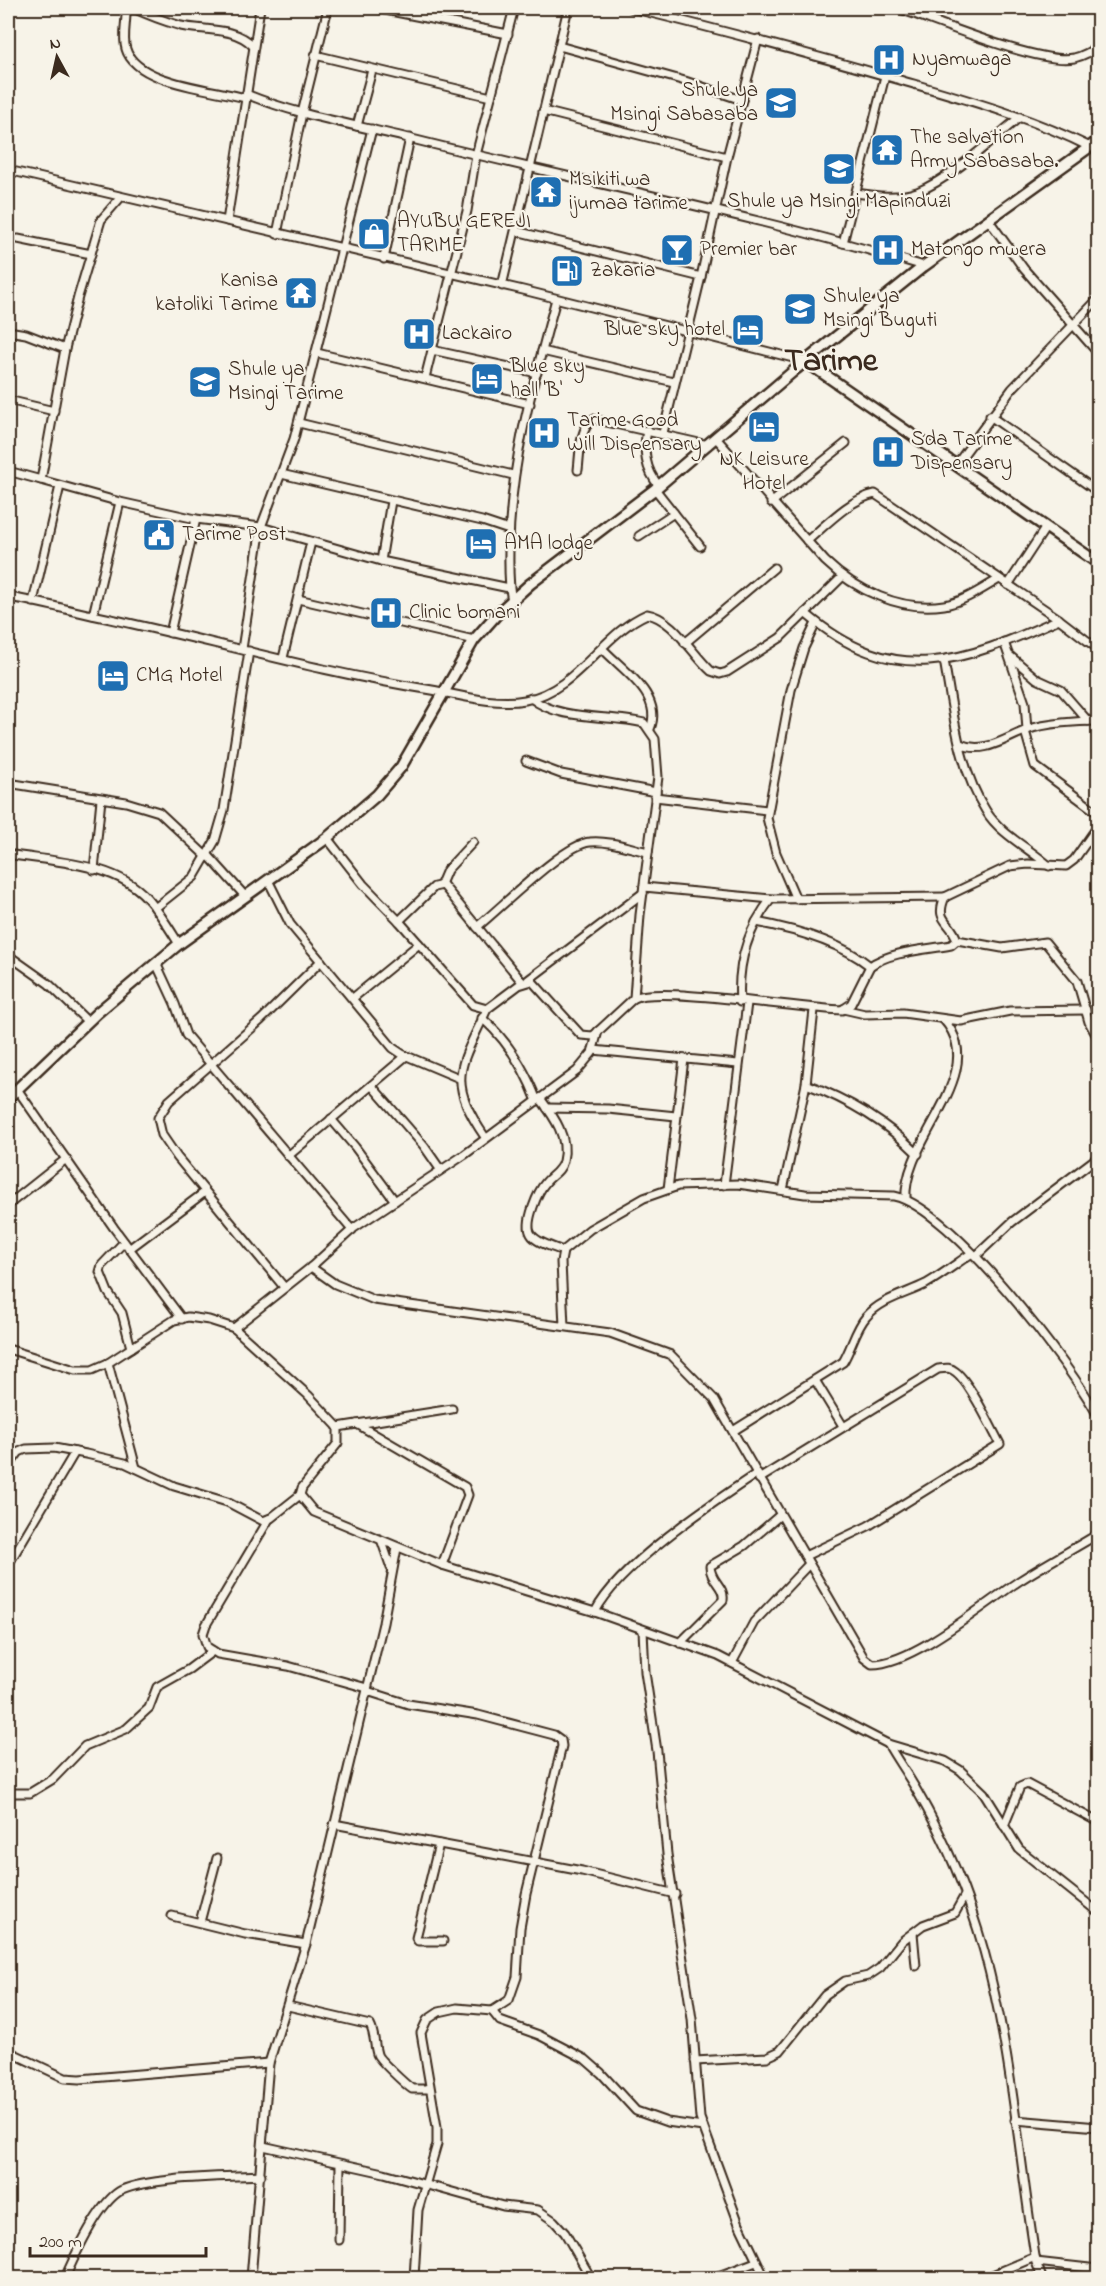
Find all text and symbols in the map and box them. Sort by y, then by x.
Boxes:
north arrow [27,27,87,87]
text: N [48,31,62,57]
hospital icon: Nyamwaga [871,42,907,78]
place label: Nyamwaga [912,45,1011,77]
place label: Shule ya Msingi Sabasaba [610,76,758,132]
school or university icon: Shule ya Msingi Sabasaba [763,85,799,121]
place label: The salvation Army Sabasaba. [910,123,1059,179]
temple icon: The salvation Army Sabasaba. [869,132,905,168]
school or university icon: Shule ya Msingi Mapinduzi [821,151,857,187]
place label: Msikiti wa ijumaa tarime [569,165,688,219]
temple icon: Msikiti wa ijumaa tarime [528,174,564,210]
place label: Shule ya Msingi Mapinduzi [727,187,951,219]
place label: AYUBU GEREJI TARIME [397,207,531,261]
shop icon: AYUBU GEREJI TARIME [356,216,392,252]
bar icon: Premier bar [659,232,695,268]
hospital icon: Matongo mwera [870,232,906,268]
place label: Premier bar [700,235,797,265]
place label: Matongo mwera [911,235,1046,267]
fuel station icon: Zakaria [549,253,585,289]
place label: Zakaria [590,256,655,286]
place label: Kanisa katoliki Tarime [155,266,279,320]
temple icon: Kanisa katoliki Tarime [283,275,319,311]
place label: Shule ya Msingi Buguti [823,282,937,338]
school or university icon: Shule ya Msingi Buguti [782,291,818,327]
hotel icon: Blue sky hotel [730,312,766,348]
place label: Blue sky hotel [603,315,725,347]
hospital icon: Lackairo [401,316,437,352]
place label: Lackairo [442,319,512,349]
district label: Tarime [784,338,879,386]
place label: Blue sky hall 'B' [509,352,585,406]
place label: Shule ya Msingi Tarime [228,355,344,411]
hotel icon: Blue sky hall 'B' [469,361,505,397]
school or university icon: Shule ya Msingi Tarime [187,364,223,400]
place label: Tarime Good Will Dispensary [567,406,702,462]
hotel icon: NK Leisure Hotel [746,409,782,445]
hospital icon: Tarime Good Will Dispensary [526,415,562,451]
place label: Sda Tarime Dispensary [910,425,1013,481]
hospital icon: Sda Tarime Dispensary [870,434,906,470]
place label: NK Leisure Hotel [719,445,809,499]
public building icon: Tarime Post [141,517,177,553]
place label: Tarime Post [182,520,286,550]
hotel icon: AMA lodge [463,526,499,562]
place label: AMA lodge [504,529,594,561]
hospital icon: Clinic bomani [368,595,404,631]
place label: Clinic bomani [409,598,520,628]
hotel icon: CMG Motel [95,658,131,694]
place label: CMG Motel [136,661,222,691]
scale bar [30,2220,206,2258]
text: 200 m [39,2230,82,2256]

